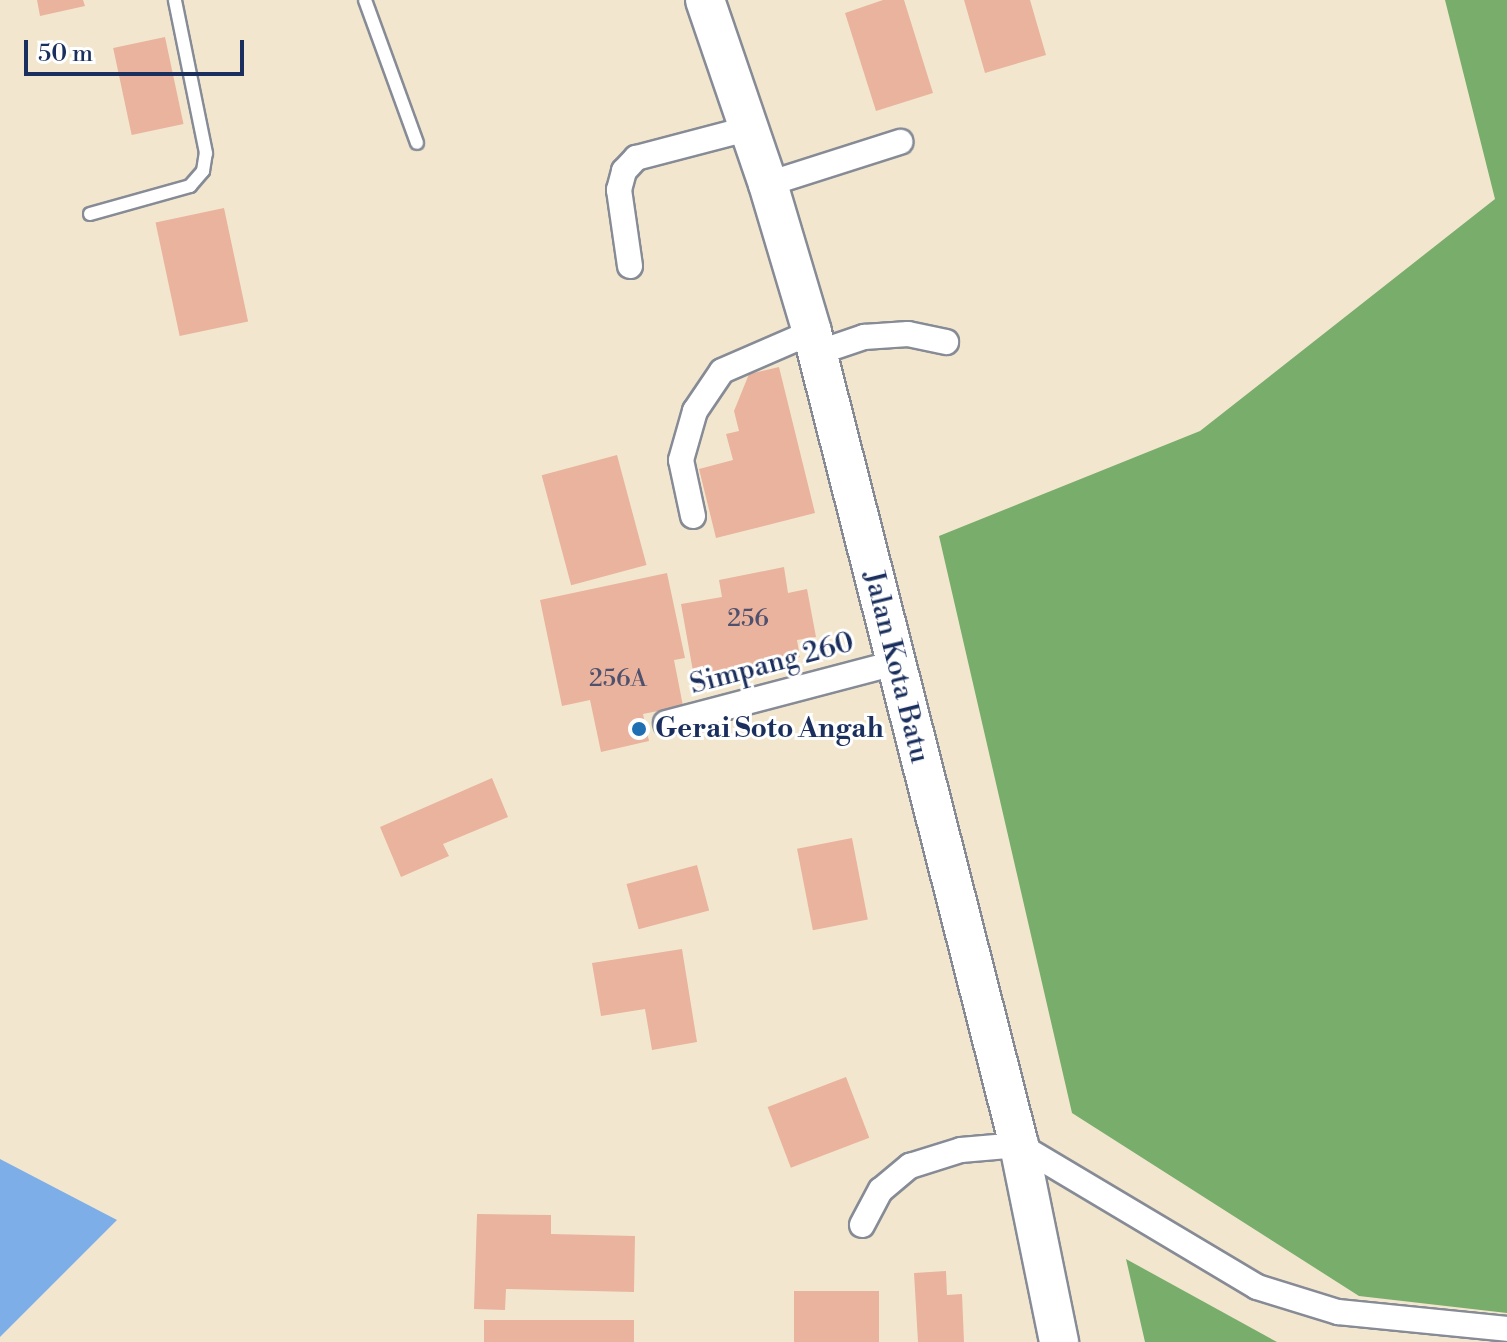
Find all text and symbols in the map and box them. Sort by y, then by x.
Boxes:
scale bar [28,24,248,74]
text: 50 m [38,39,93,69]
street label: Jalan Kota Batu [856,568,936,766]
house number: 256 [727,606,769,634]
street label: Simpang 260 [686,626,858,702]
house number: 256A [589,666,647,694]
place label: Gerai Soto Angah [655,712,884,746]
marker: Gerai Soto Angah [630,720,648,738]

